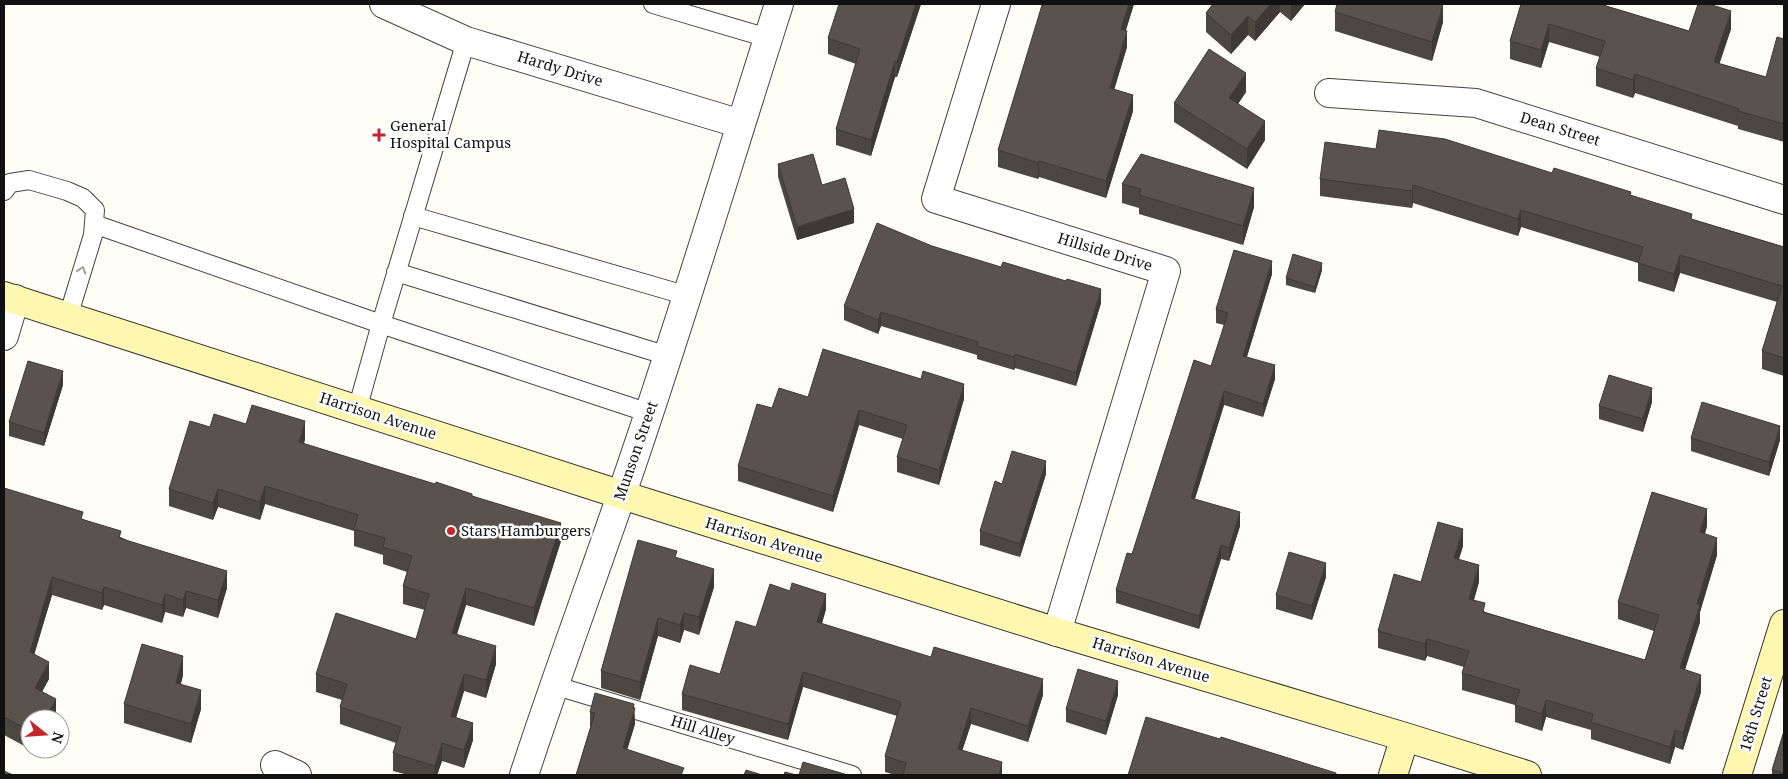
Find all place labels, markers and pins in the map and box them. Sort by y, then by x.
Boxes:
place label: General Hospital Campus [390,115,511,152]
marker: General Hospital Campus [372,128,386,142]
place label: Stars Hamburgers [461,520,591,540]
marker: Stars Hamburgers [445,525,457,537]

